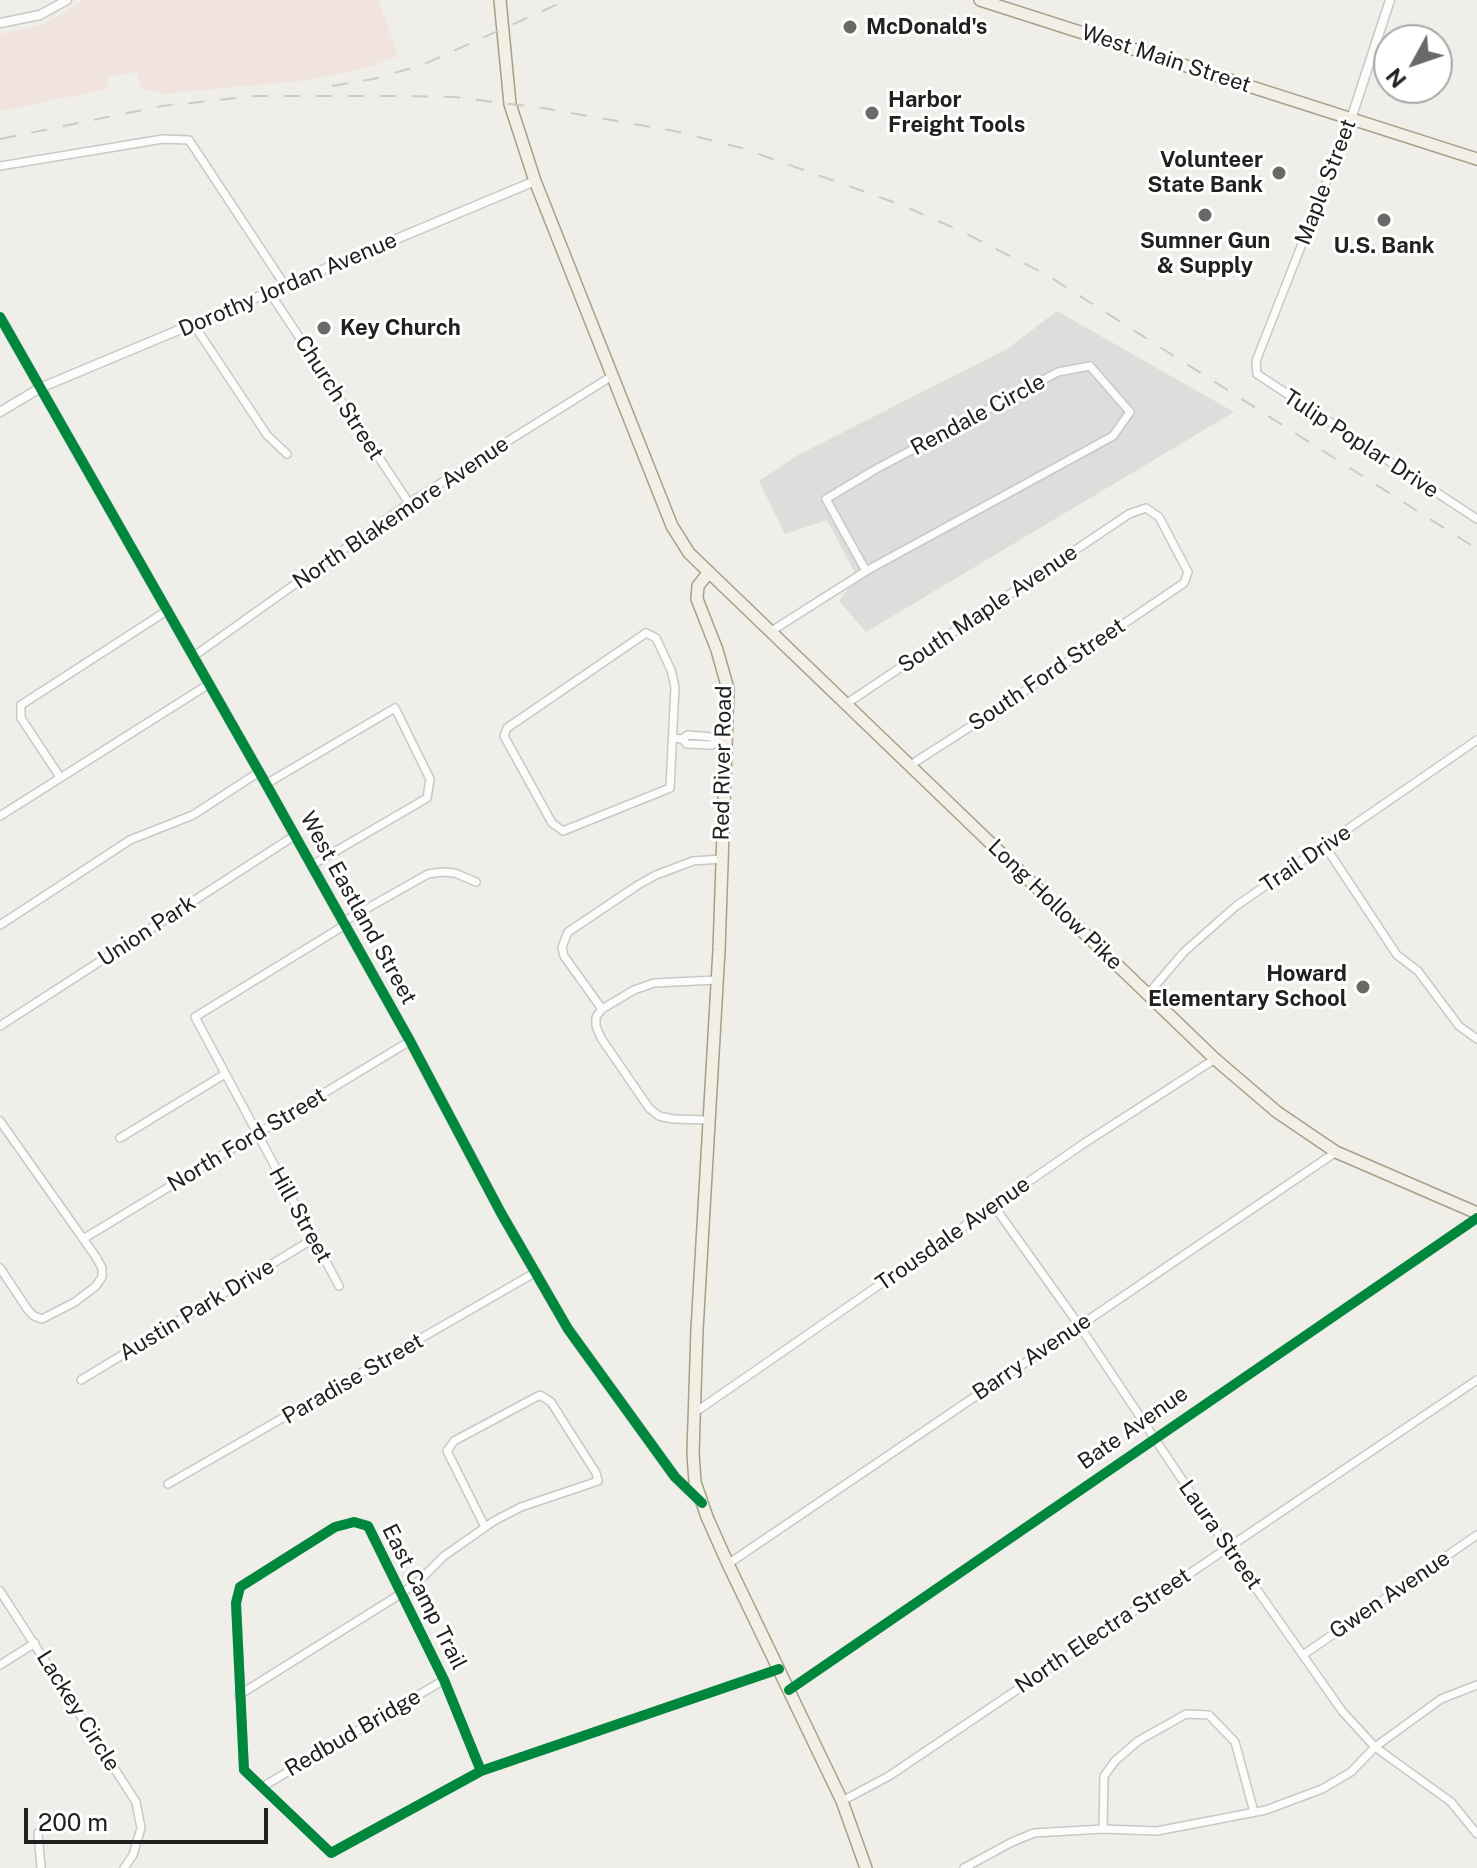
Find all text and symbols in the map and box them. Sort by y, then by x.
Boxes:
place label: McDonald's [866,14,987,40]
marker: McDonald's [841,18,859,36]
street label: West Main Street [1078,19,1254,99]
north arrow [1373,24,1453,104]
text: N [1381,63,1412,93]
place label: Harbor Freight Tools [888,87,1025,138]
marker: Harbor Freight Tools [863,104,881,122]
street label: Maple Street [1290,115,1362,249]
place label: Volunteer State Bank [1147,147,1263,198]
marker: Volunteer State Bank [1270,164,1288,182]
marker: Sumner Gun & Supply [1196,206,1214,224]
marker: U.S. Bank [1375,211,1393,229]
street label: Dorothy Jordan Avenue [175,227,401,343]
place label: Sumner Gun & Supply [1140,228,1270,280]
place label: U.S. Bank [1334,233,1434,259]
place label: Key Church [340,315,461,341]
marker: Key Church [315,319,333,337]
street label: Church Street [289,331,389,465]
street label: Rendale Circle [906,369,1050,461]
street label: Tulip Poplar Drive [1278,384,1444,504]
street label: North Blakemore Avenue [288,431,514,595]
street label: South Maple Avenue [893,539,1083,679]
street label: South Ford Street [964,613,1130,737]
street label: Red River Road [708,685,738,841]
street label: West Eastland Street [294,807,422,1009]
street label: Trail Drive [1256,819,1356,899]
street label: Long Hollow Pike [982,834,1128,976]
street label: Union Park [93,890,201,972]
place label: Howard Elementary School [1148,961,1347,1012]
marker: Howard Elementary School [1354,978,1372,996]
street label: North Ford Street [163,1082,331,1198]
street label: Hill Street [263,1163,337,1267]
street label: Trousdale Avenue [871,1171,1035,1297]
street label: Austin Park Drive [115,1253,279,1367]
street label: Barry Avenue [968,1308,1096,1406]
street label: Paradise Street [278,1328,428,1430]
street label: Bate Avenue [1073,1380,1193,1476]
street label: Laura Street [1173,1475,1267,1595]
street label: East Camp Trail [376,1520,472,1674]
street label: Gwen Avenue [1325,1545,1455,1645]
street label: North Electra Street [1010,1563,1196,1699]
street label: Lackey Circle [30,1646,126,1776]
street label: Redbud Bridge [280,1684,426,1782]
scale bar [28,1792,272,1842]
text: 200 m [38,1808,108,1836]

